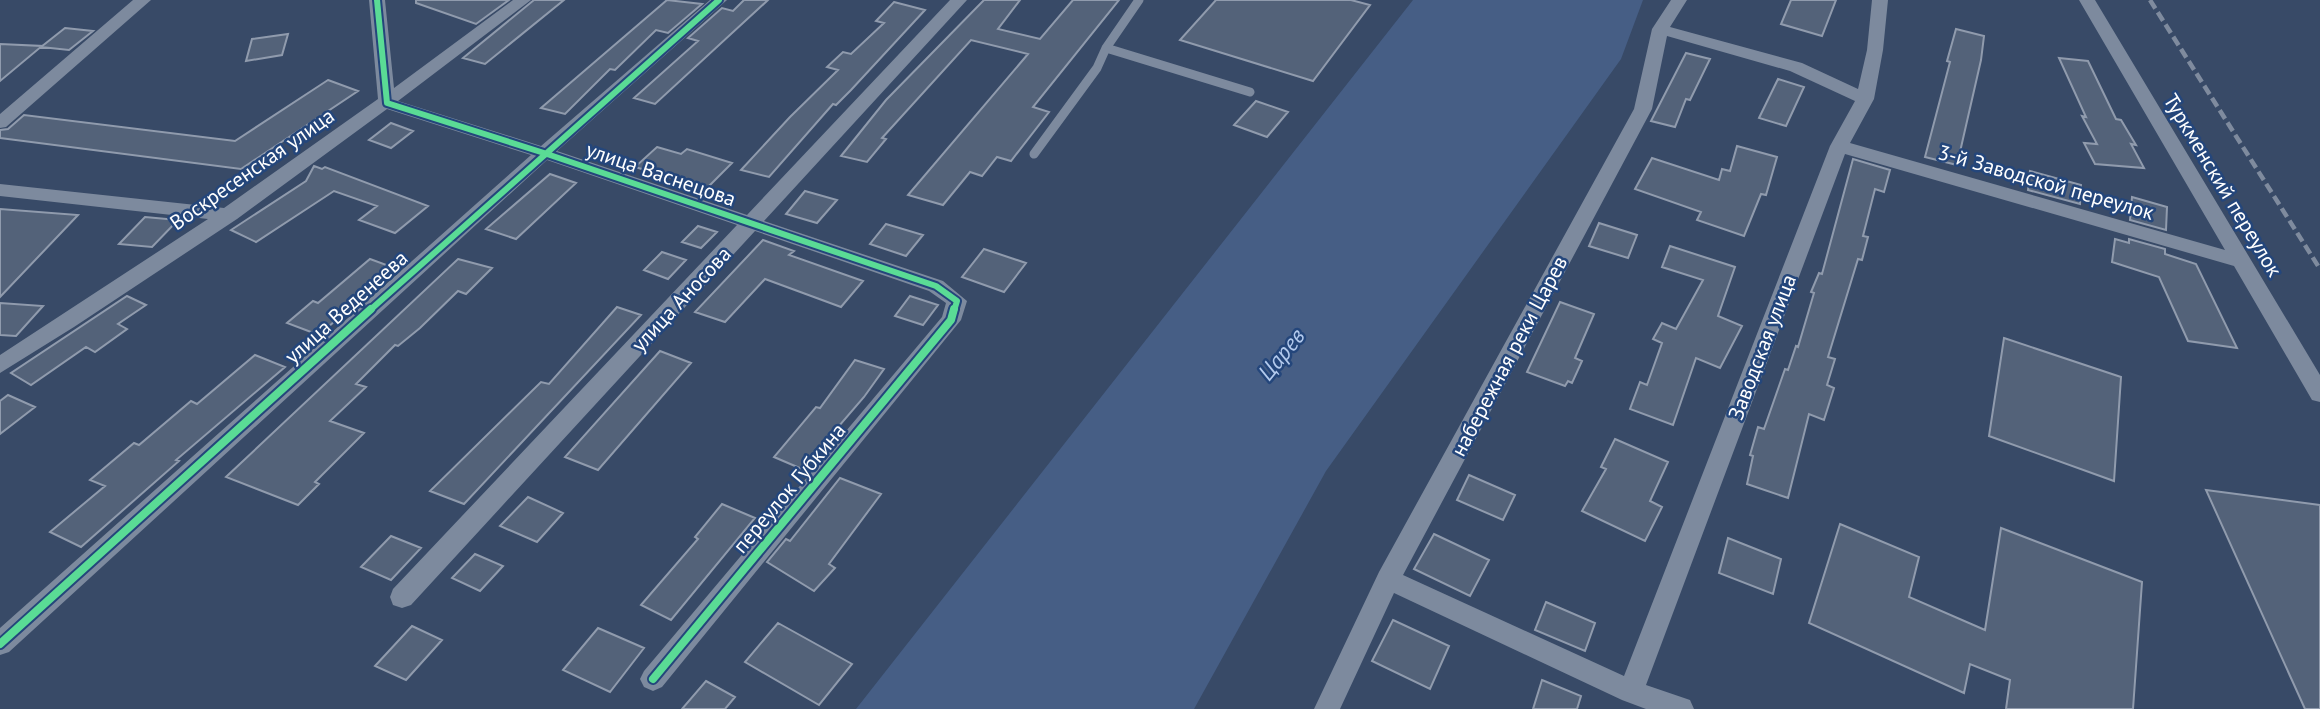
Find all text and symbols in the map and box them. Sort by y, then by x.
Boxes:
street label: Туркменский переулок [2158,89,2288,281]
street label: Воскресенская улица [164,102,340,236]
street label: улица Васнецова [582,136,740,212]
street label: 3-й Заводской переулок [1935,138,2157,226]
street label: улица Аносова [625,241,737,357]
street label: улица Веденеева [279,244,413,370]
street label: набережная реки Царев [1445,251,1573,461]
street label: Заводская улица [1722,270,1802,424]
water label: Царев [1251,322,1311,386]
street label: переулок Губкина [727,417,851,559]

